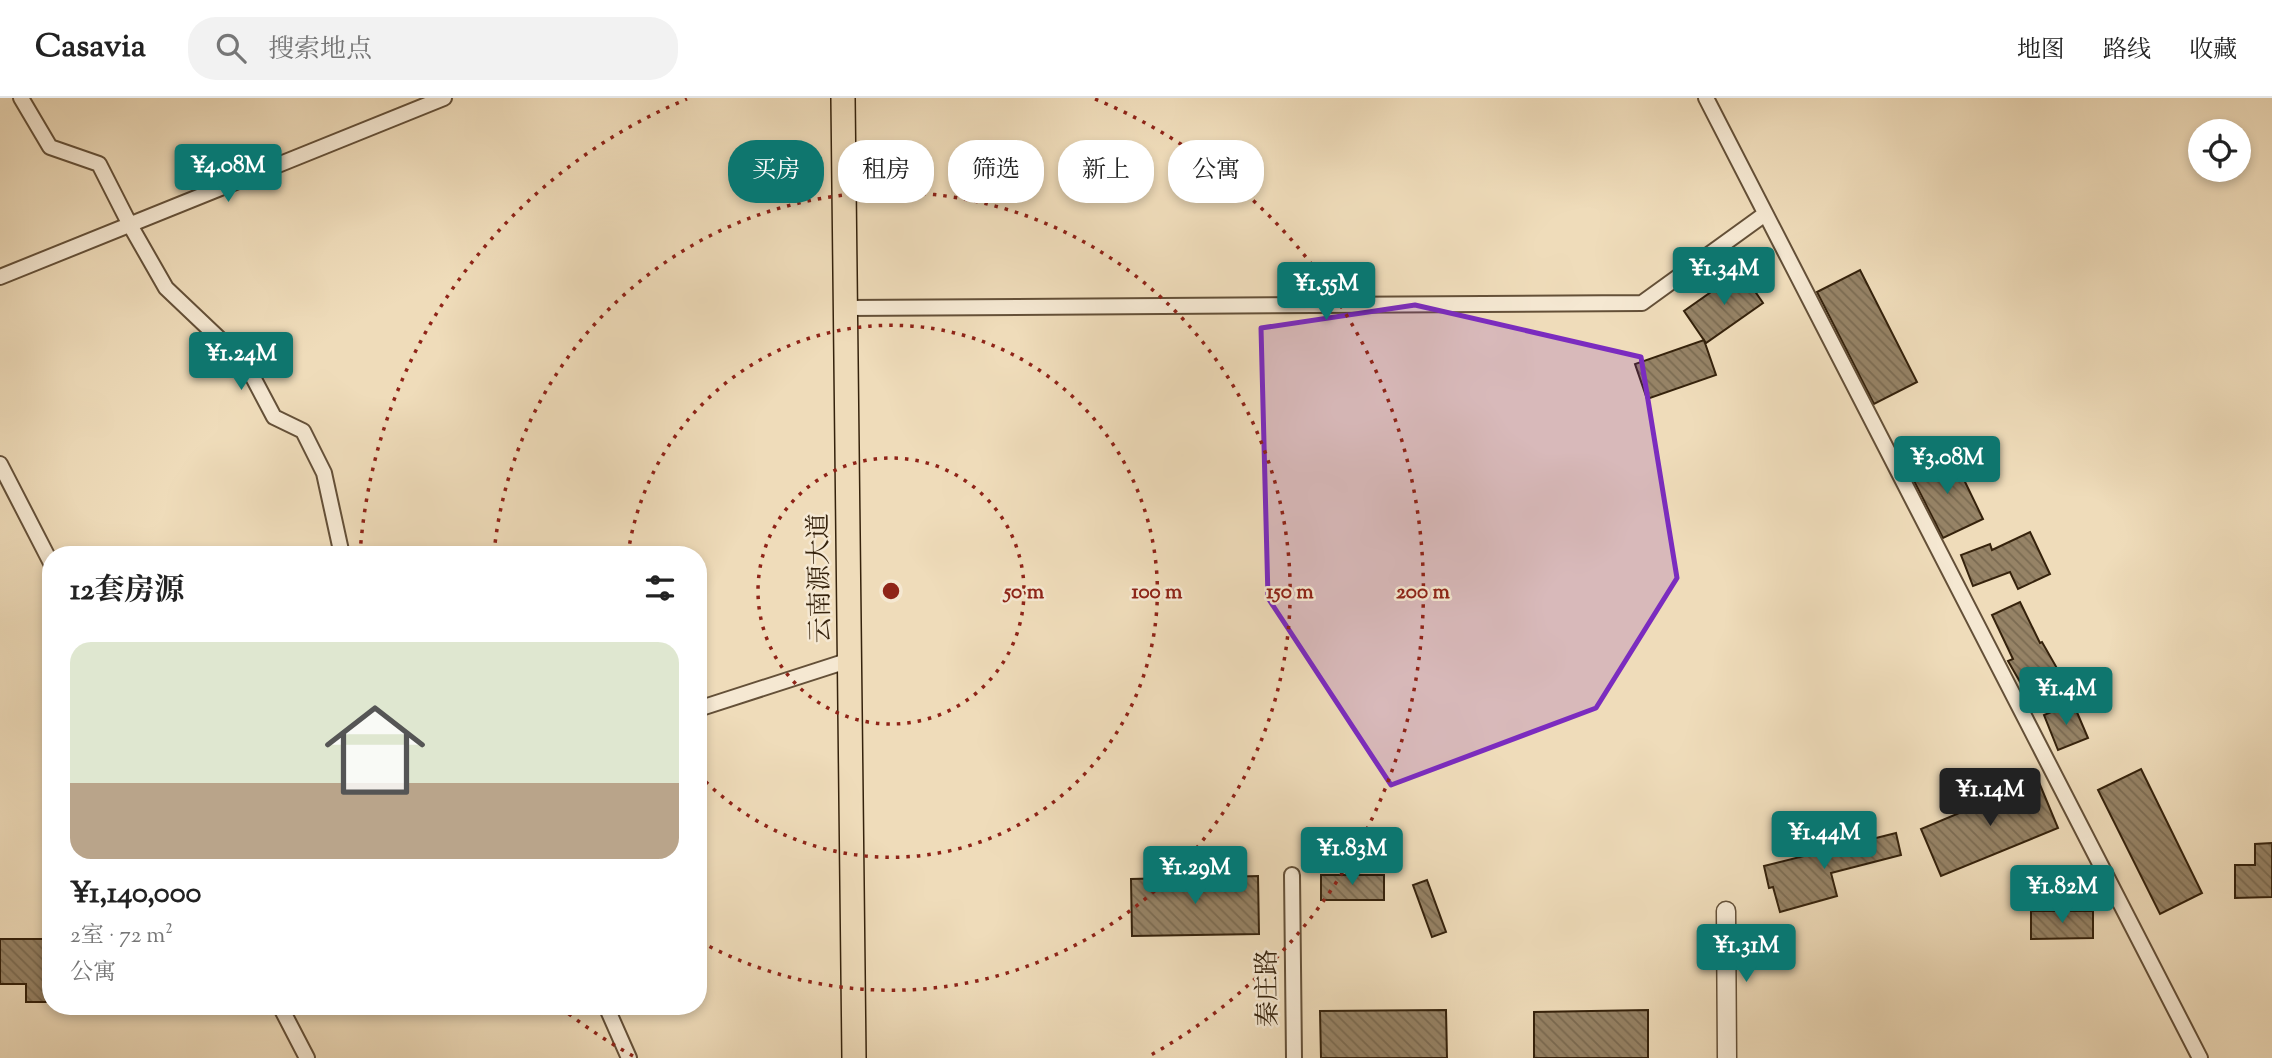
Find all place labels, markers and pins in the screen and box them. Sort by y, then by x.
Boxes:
pin: ¥4.08M [171,144,285,204]
pin: ¥1.34M [1667,248,1781,307]
pin: ¥1.55M [1269,262,1383,322]
pin: ¥1.24M [184,332,298,392]
pin: ¥3.08M [1890,436,2004,496]
centre of rings [879,579,903,603]
pin: ¥1.4M [2017,668,2115,727]
pin: ¥1.14M [1933,768,2047,828]
pin: ¥1.44M [1767,812,1881,871]
pin: ¥1.83M [1295,828,1409,887]
pin: ¥1.29M [1138,846,1252,906]
pin: ¥1.82M [2005,866,2119,925]
pin: ¥1.31M [1689,924,1803,984]

